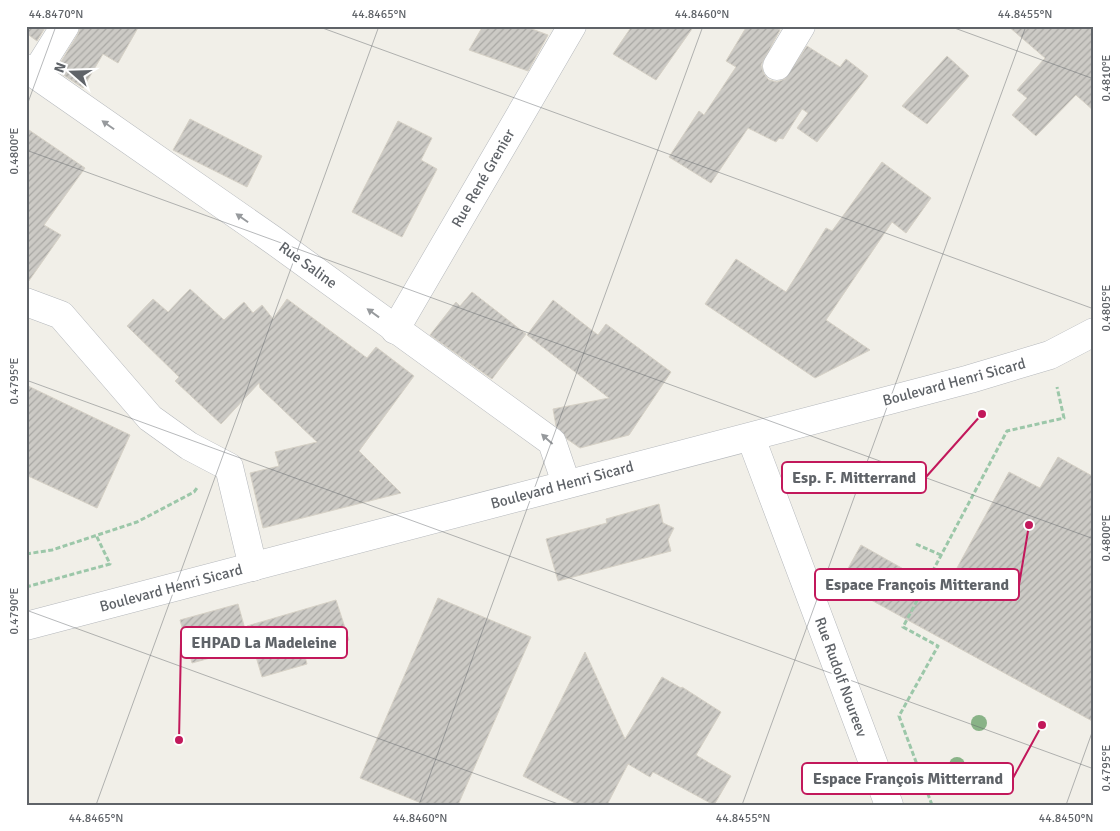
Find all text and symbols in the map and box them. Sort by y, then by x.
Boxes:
text: 44.8470°N [29,7,83,22]
text: 44.8465°N [352,7,406,22]
text: 44.8460°N [675,7,729,22]
text: 44.8455°N [998,7,1052,22]
north arrow [48,48,98,98]
text: 0.4810°E [1099,54,1114,101]
text: N [51,60,70,75]
one-way arrow [101,120,115,130]
street label: Rue René Grenier [448,125,519,230]
text: 0.4800°E [7,127,22,174]
one-way arrow [235,213,248,223]
street label: Rue Saline [275,238,341,292]
text: 0.4805°E [1099,284,1114,331]
one-way arrow [366,308,380,318]
street label: Boulevard Henri Sicard [881,354,1027,410]
text: 0.4795°E [7,357,22,404]
one-way arrow [540,434,553,445]
street label: Boulevard Henri Sicard [489,457,635,513]
callout: Esp. F. Mitterrand [782,462,926,493]
text: Esp. F. Mitterrand [792,468,916,488]
text: 0.4800°E [1099,514,1114,561]
street label: Boulevard Henri Sicard [98,560,244,616]
callout: Espace François Mitterand [815,569,1019,600]
text: Espace François Mitterand [825,575,1009,595]
text: 0.4790°E [7,587,22,634]
street label: Rue Rudolf Noureev [811,615,871,739]
callout: EHPAD La Madeleine [181,627,347,658]
text: EHPAD La Madeleine [191,633,337,653]
text: 0.4795°E [1099,744,1114,791]
callout: Espace François Mitterrand [802,763,1013,794]
text: Espace François Mitterrand [813,769,1004,789]
text: 44.8465°N [69,811,123,826]
text: 44.8460°N [393,811,447,826]
text: 44.8455°N [716,811,770,826]
text: 44.8450°N [1039,811,1093,826]

